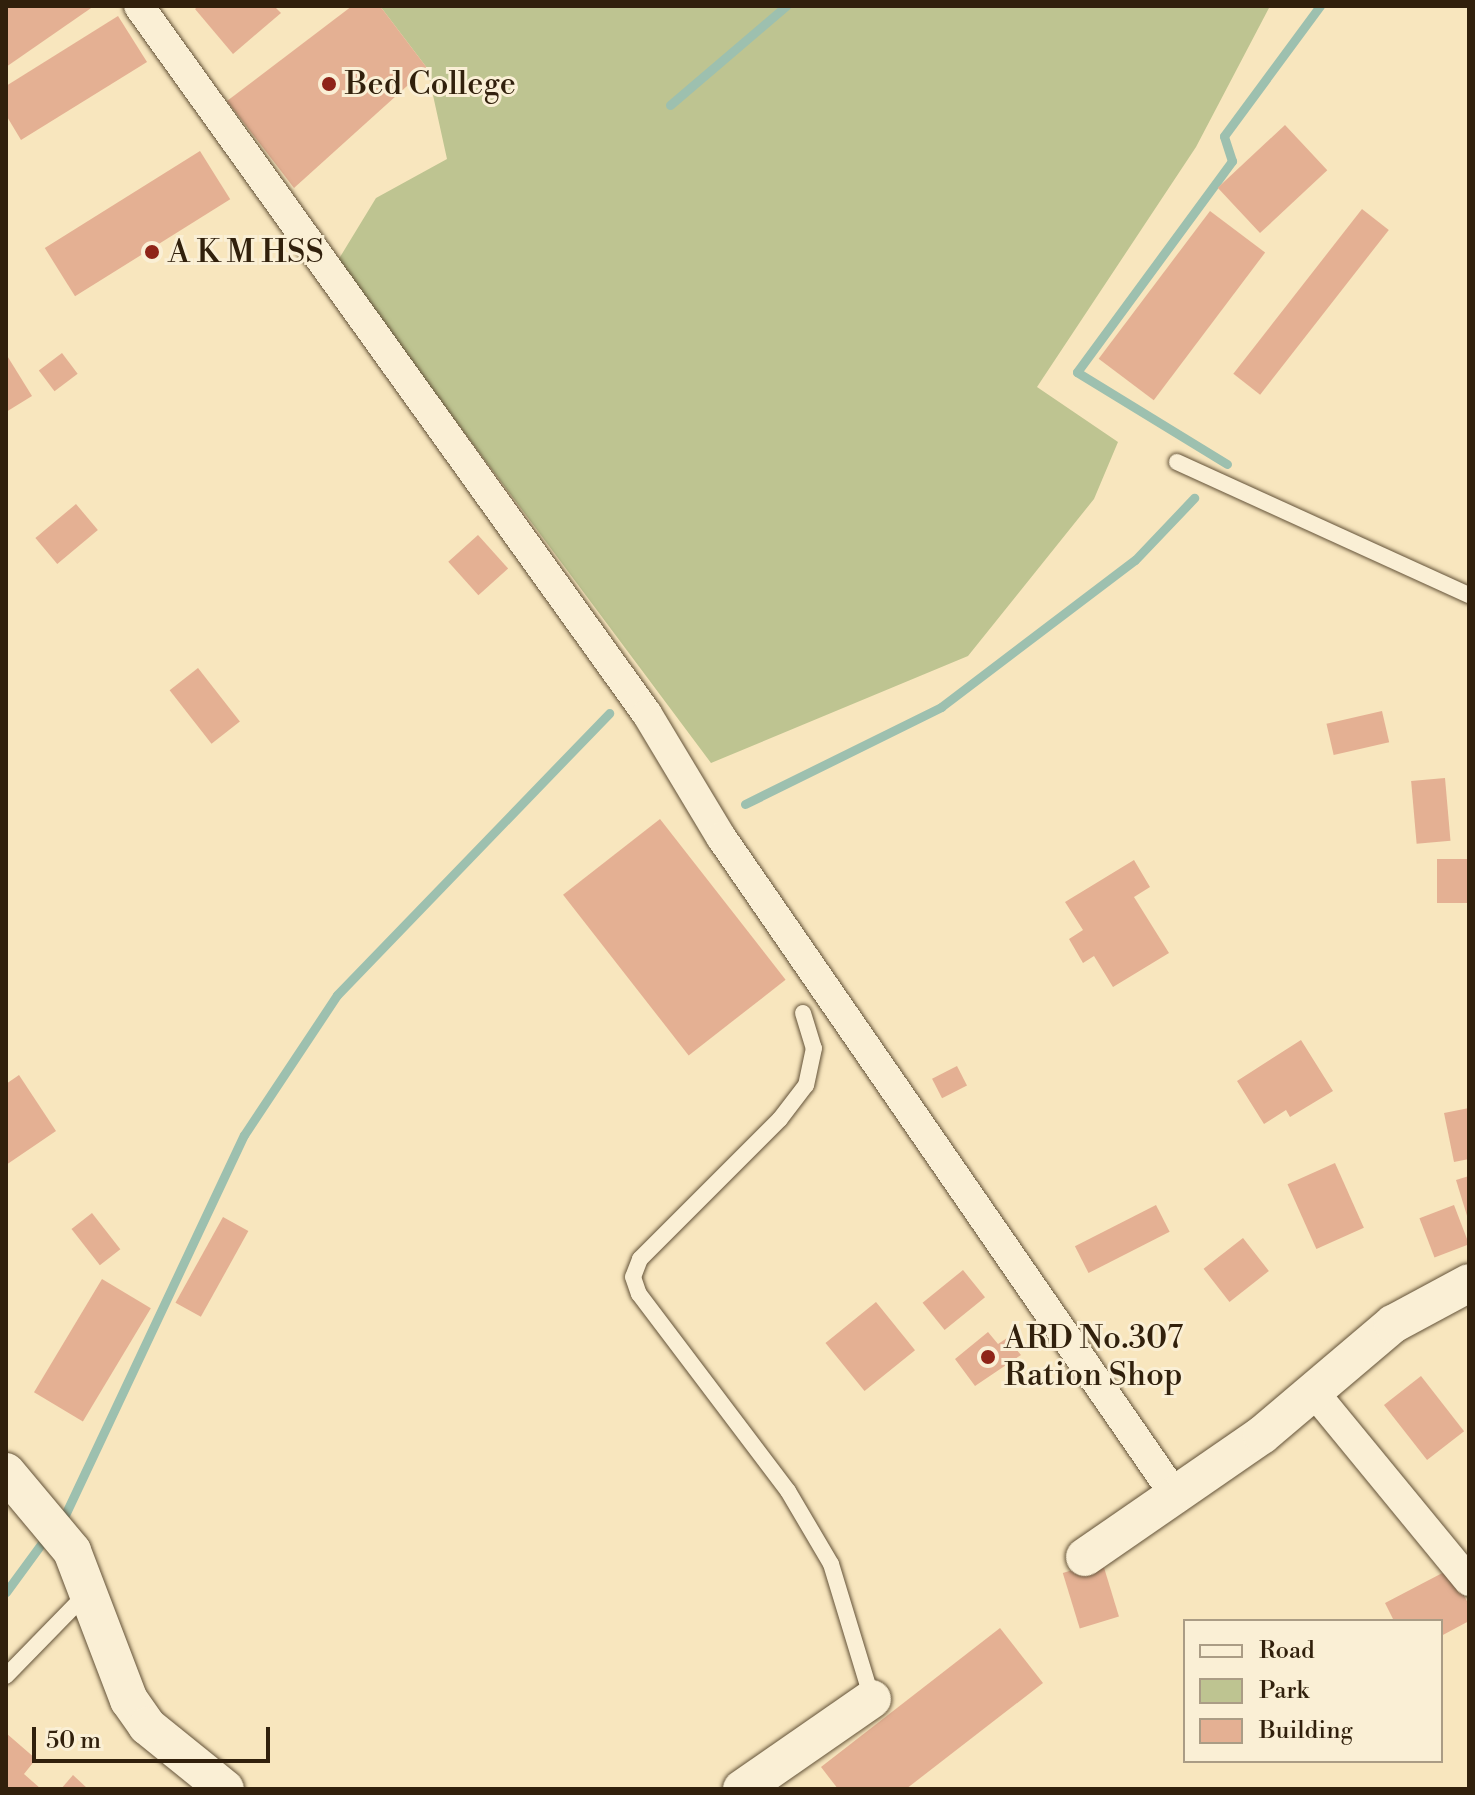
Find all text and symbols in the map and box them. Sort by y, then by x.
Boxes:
place label: Bed College [345,65,516,103]
marker: Bed College [320,75,338,93]
place label: A K M HSS [168,233,324,271]
marker: A K M HSS [143,243,161,261]
place label: ARD No.307 Ration Shop [1004,1320,1183,1395]
marker: ARD No.307 Ration Shop [979,1348,997,1366]
legend [1183,1619,1443,1763]
text: Road [1259,1636,1315,1666]
text: Park [1259,1676,1309,1706]
scale bar [36,1711,274,1761]
text: Building [1259,1716,1353,1746]
text: 50 m [46,1726,101,1756]

